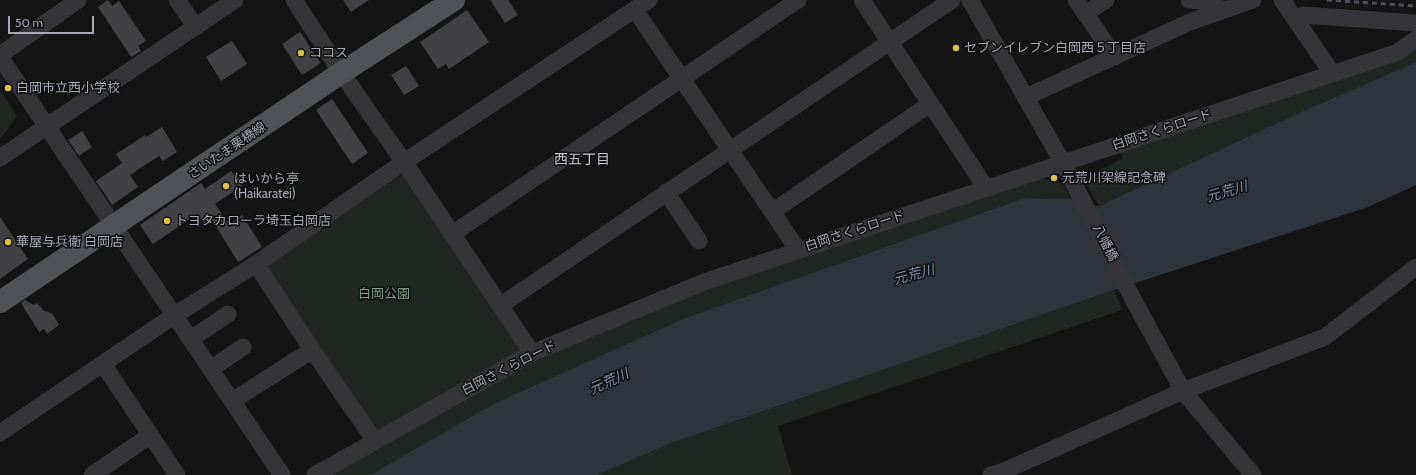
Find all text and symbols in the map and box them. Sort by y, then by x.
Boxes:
scale bar [10,8,96,34]
text: 50 m [15,15,43,30]
place label: セブンイレブン白岡西５丁目店 [964,40,1146,56]
marker: セブンイレブン白岡西５丁目店 [951,43,961,53]
place label: ココス [309,45,348,61]
marker: ココス [296,48,306,58]
place label: 白岡市立西小学校 [16,80,120,96]
marker: 白岡市立西小学校 [3,83,13,93]
street label: 白岡さくらロード [1110,107,1214,153]
street label: さいたま栗橋線 [185,119,269,183]
district label: 西五丁目 [554,152,610,168]
place label: 元荒川架線記念碑 [1062,170,1166,186]
place label: はいから亭 (Haikaratei) [234,171,299,202]
marker: 元荒川架線記念碑 [1049,173,1059,183]
water label: 元荒川 [1204,178,1250,206]
marker: はいから亭 (Haikaratei) [221,181,231,191]
street label: 白岡さくらロード [803,208,907,254]
place label: トヨタカローラ埼玉白岡店 [175,213,331,229]
marker: トヨタカローラ埼玉白岡店 [162,216,172,226]
street label: 八幡橋 [1089,222,1121,264]
place label: 華屋与兵衛 白岡店 [16,234,123,250]
marker: 華屋与兵衛 白岡店 [3,237,13,247]
water label: 元荒川 [892,261,936,289]
park label: 白岡公園 [358,286,410,302]
street label: 白岡さくらロード [459,337,559,399]
water label: 元荒川 [586,366,632,398]

